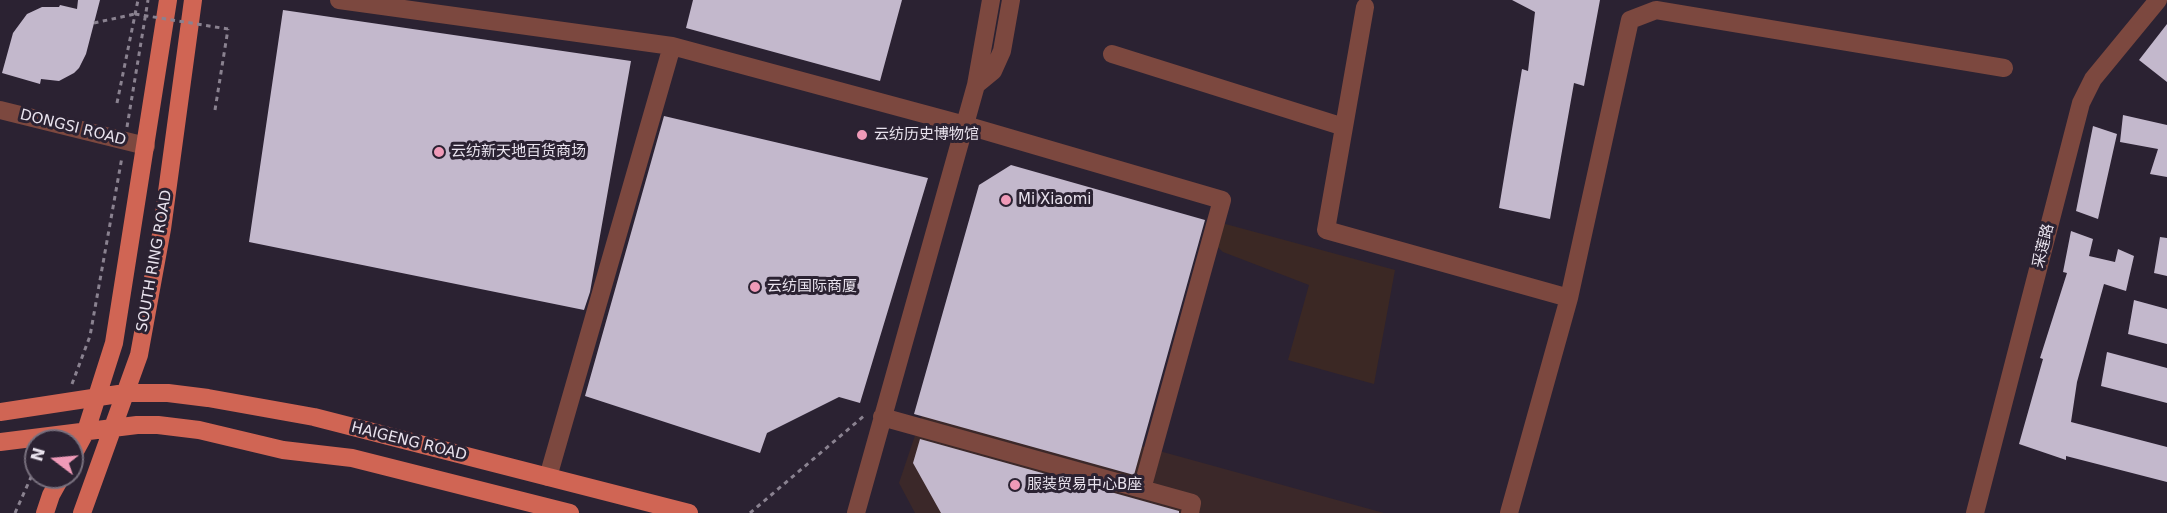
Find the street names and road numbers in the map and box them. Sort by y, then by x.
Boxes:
street label: DONGSI ROAD [18,106,128,150]
street label: SOUTH RING ROAD [134,189,176,333]
street label: 采莲路 [2030,222,2058,270]
street label: HAIGENG ROAD [349,419,469,465]

